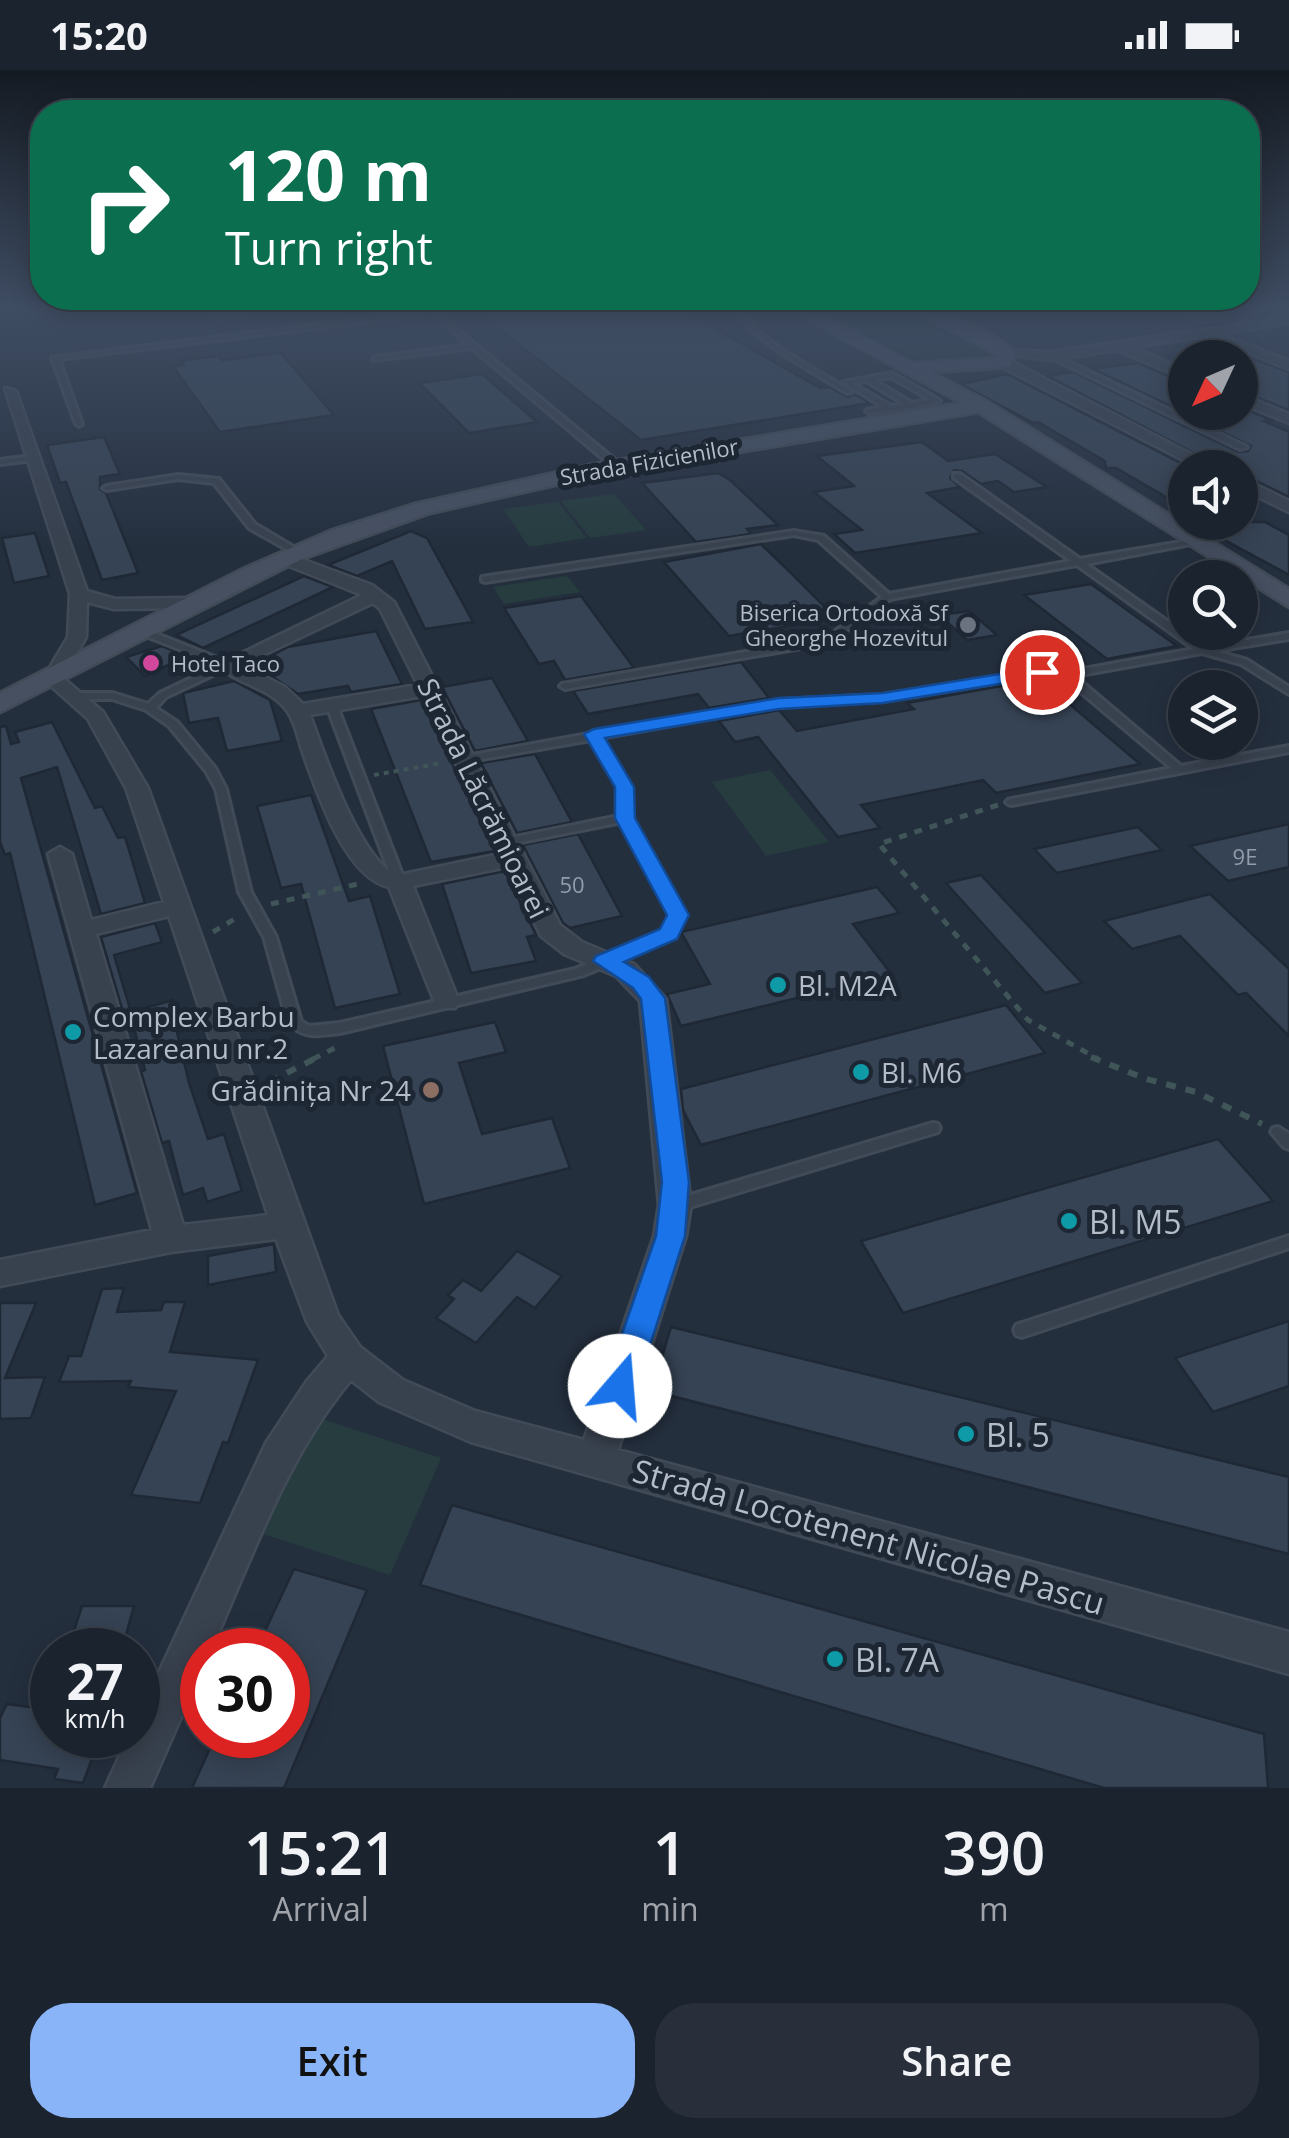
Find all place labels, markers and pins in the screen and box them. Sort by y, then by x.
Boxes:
place label: Biserica Ortodoxă Sf Gheorghe Hozevitul [740,597,950,652]
marker: Biserica Ortodoxă Sf Gheorghe Hozevitul [957,614,979,636]
pin [1000,630,1085,715]
place label: Hotel Taco [171,648,280,678]
marker: Hotel Taco [140,652,162,674]
place label: Bl. M2A [798,966,897,1004]
marker: Bl. M2A [767,974,789,996]
place label: Complex Barbu Lazareanu nr.2 [93,997,295,1067]
marker: Complex Barbu Lazareanu nr.2 [62,1021,84,1043]
place label: Bl. M6 [881,1053,962,1091]
marker: Bl. M6 [850,1061,872,1083]
place label: Grădinița Nr 24 [211,1071,411,1109]
marker: Grădinița Nr 24 [420,1079,442,1101]
place label: Bl. M5 [1089,1200,1182,1243]
marker: Bl. M5 [1058,1210,1080,1232]
place label: Bl. 5 [986,1413,1050,1456]
marker: Bl. 5 [955,1423,977,1445]
place label: Bl. 7A [855,1638,940,1681]
marker: Bl. 7A [824,1648,846,1670]

